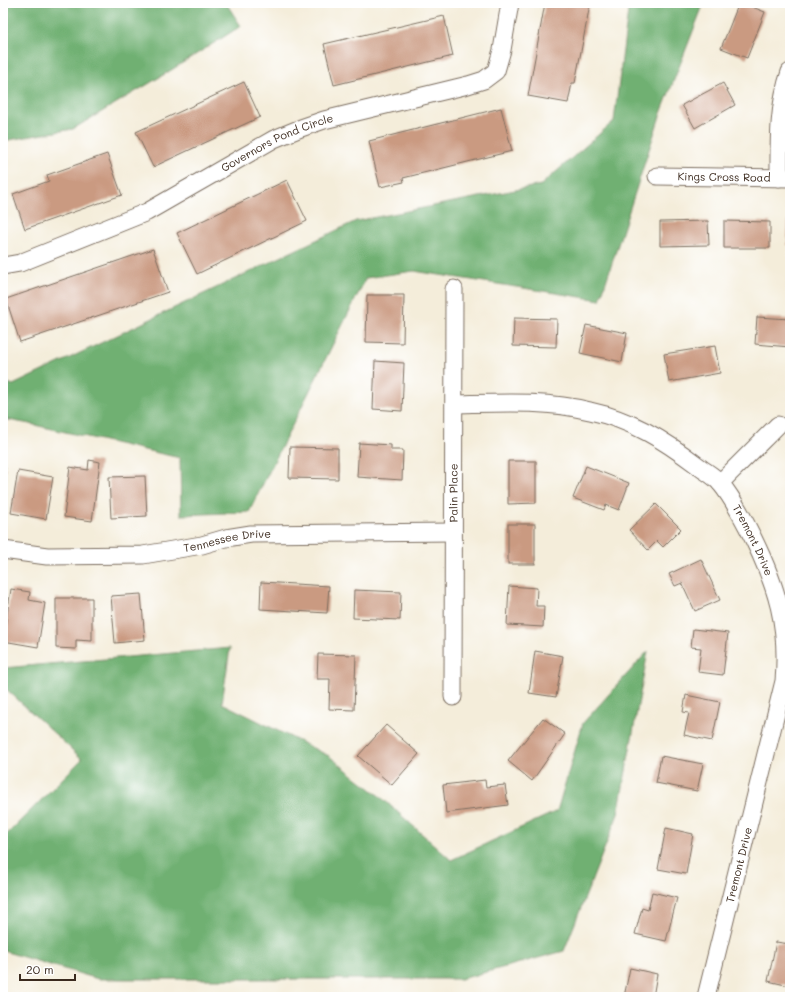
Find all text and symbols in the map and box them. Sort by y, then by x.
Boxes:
street label: Governors Pond Circle [218,110,335,175]
street label: Kings Cross Road [677,168,771,185]
street label: Palin Place [445,463,461,523]
street label: Tremont Drive [730,501,777,578]
street label: Tennessee Drive [182,526,271,555]
street label: Tremont Drive [722,825,755,904]
scale bar [20,956,75,982]
text: 20 m [26,961,54,977]

